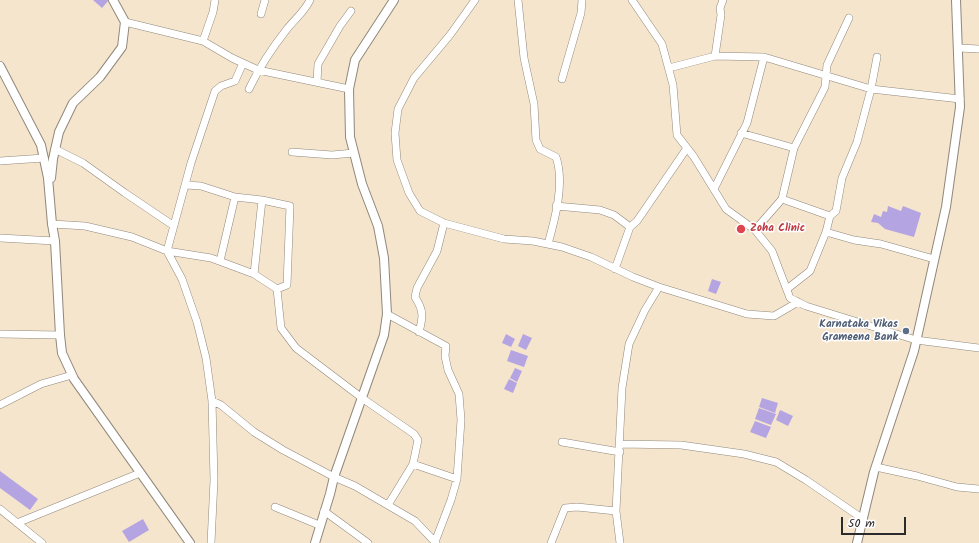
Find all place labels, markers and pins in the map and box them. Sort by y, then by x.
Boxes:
place label: Zoha Clinic [750,222,805,236]
marker: Zoha Clinic [735,223,747,235]
place label: Karnataka Vikas Grameena Bank [819,318,898,344]
marker: Karnataka Vikas Grameena Bank [901,326,911,336]

